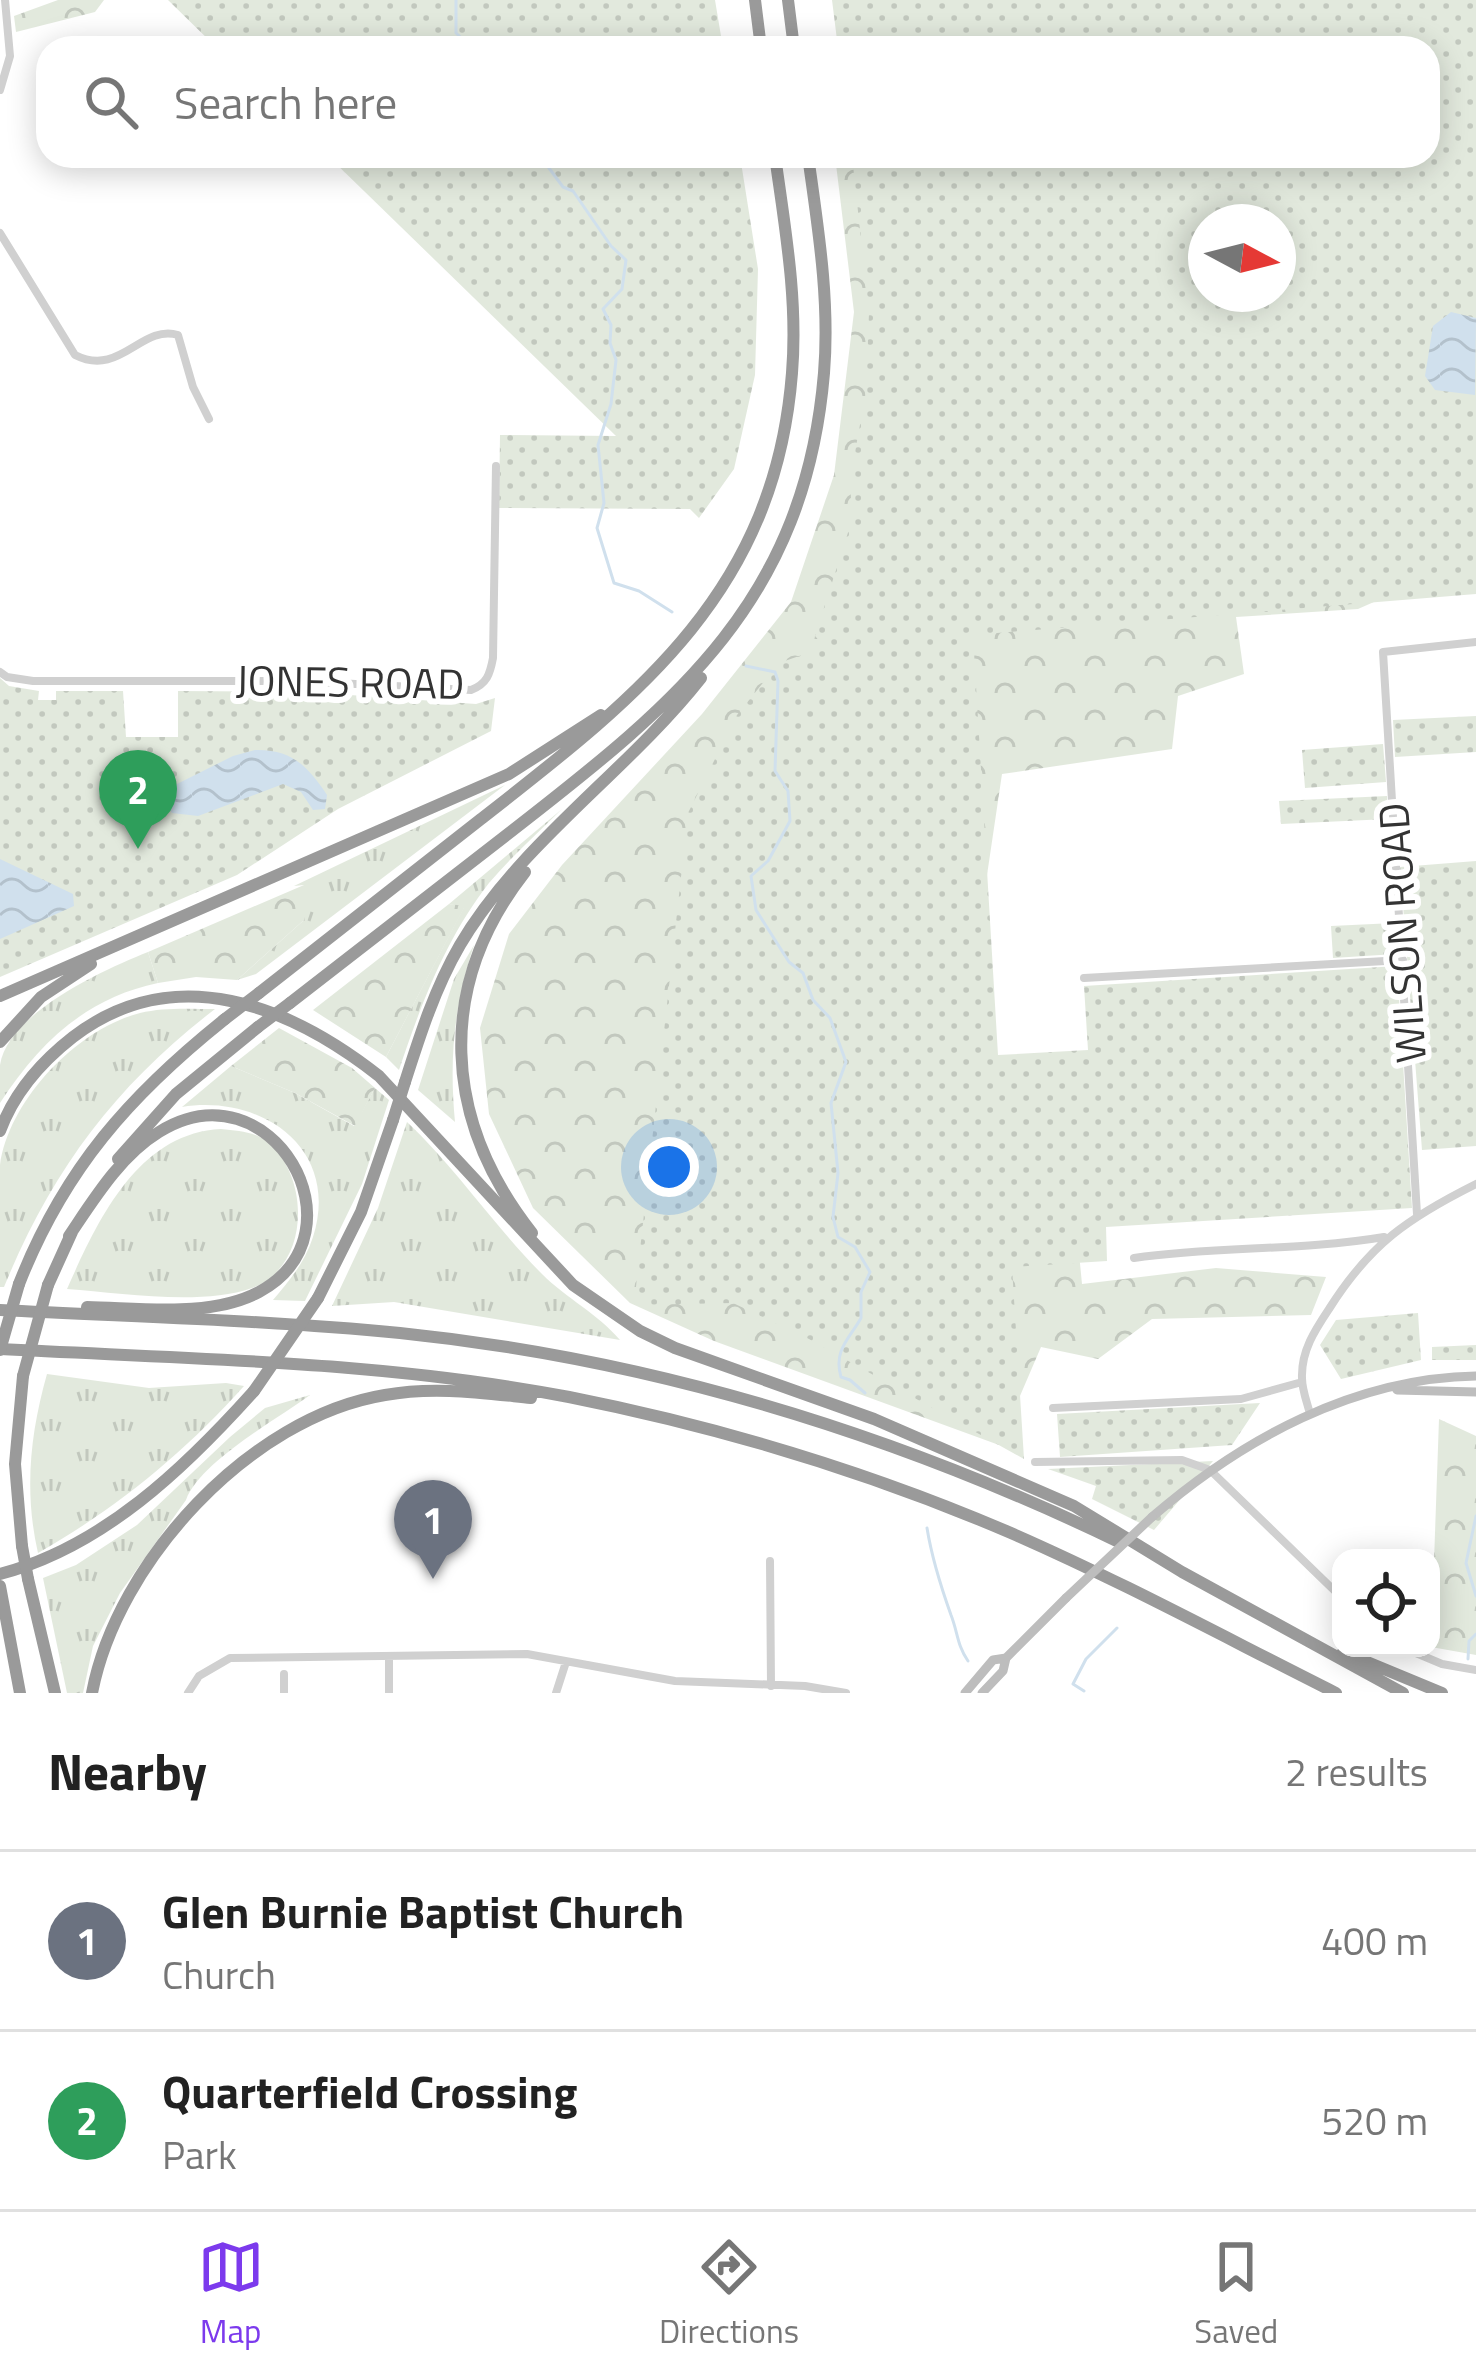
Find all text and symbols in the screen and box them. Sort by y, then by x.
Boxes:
search box [36,36,1440,168]
text: Search here [174,68,397,136]
icon: search [78,69,144,135]
north arrow [1188,204,1296,312]
street label: JONES ROAD [235,647,465,715]
pin: 2 [99,750,177,849]
street label: WILSON ROAD [1360,801,1442,1065]
your location [639,1137,699,1197]
pin: 1 [394,1480,472,1579]
map controls [1332,1549,1440,1657]
button: locate [1332,1549,1440,1657]
text: Nearby [48,1732,207,1810]
text: 2 results [1285,1742,1428,1801]
text: Glen Burnie Baptist Church [162,1877,684,1945]
text: 1 [76,1911,98,1970]
text: 400 m [1321,1911,1428,1970]
text: Church [162,1945,276,2004]
text: Quarterfield Crossing [162,2057,578,2125]
text: 2 [76,2091,98,2150]
text: 520 m [1321,2091,1428,2150]
text: Park [162,2125,237,2184]
tab: Map [198,2234,264,2356]
tab: Directions [659,2234,799,2356]
tab: Saved [1194,2234,1278,2356]

